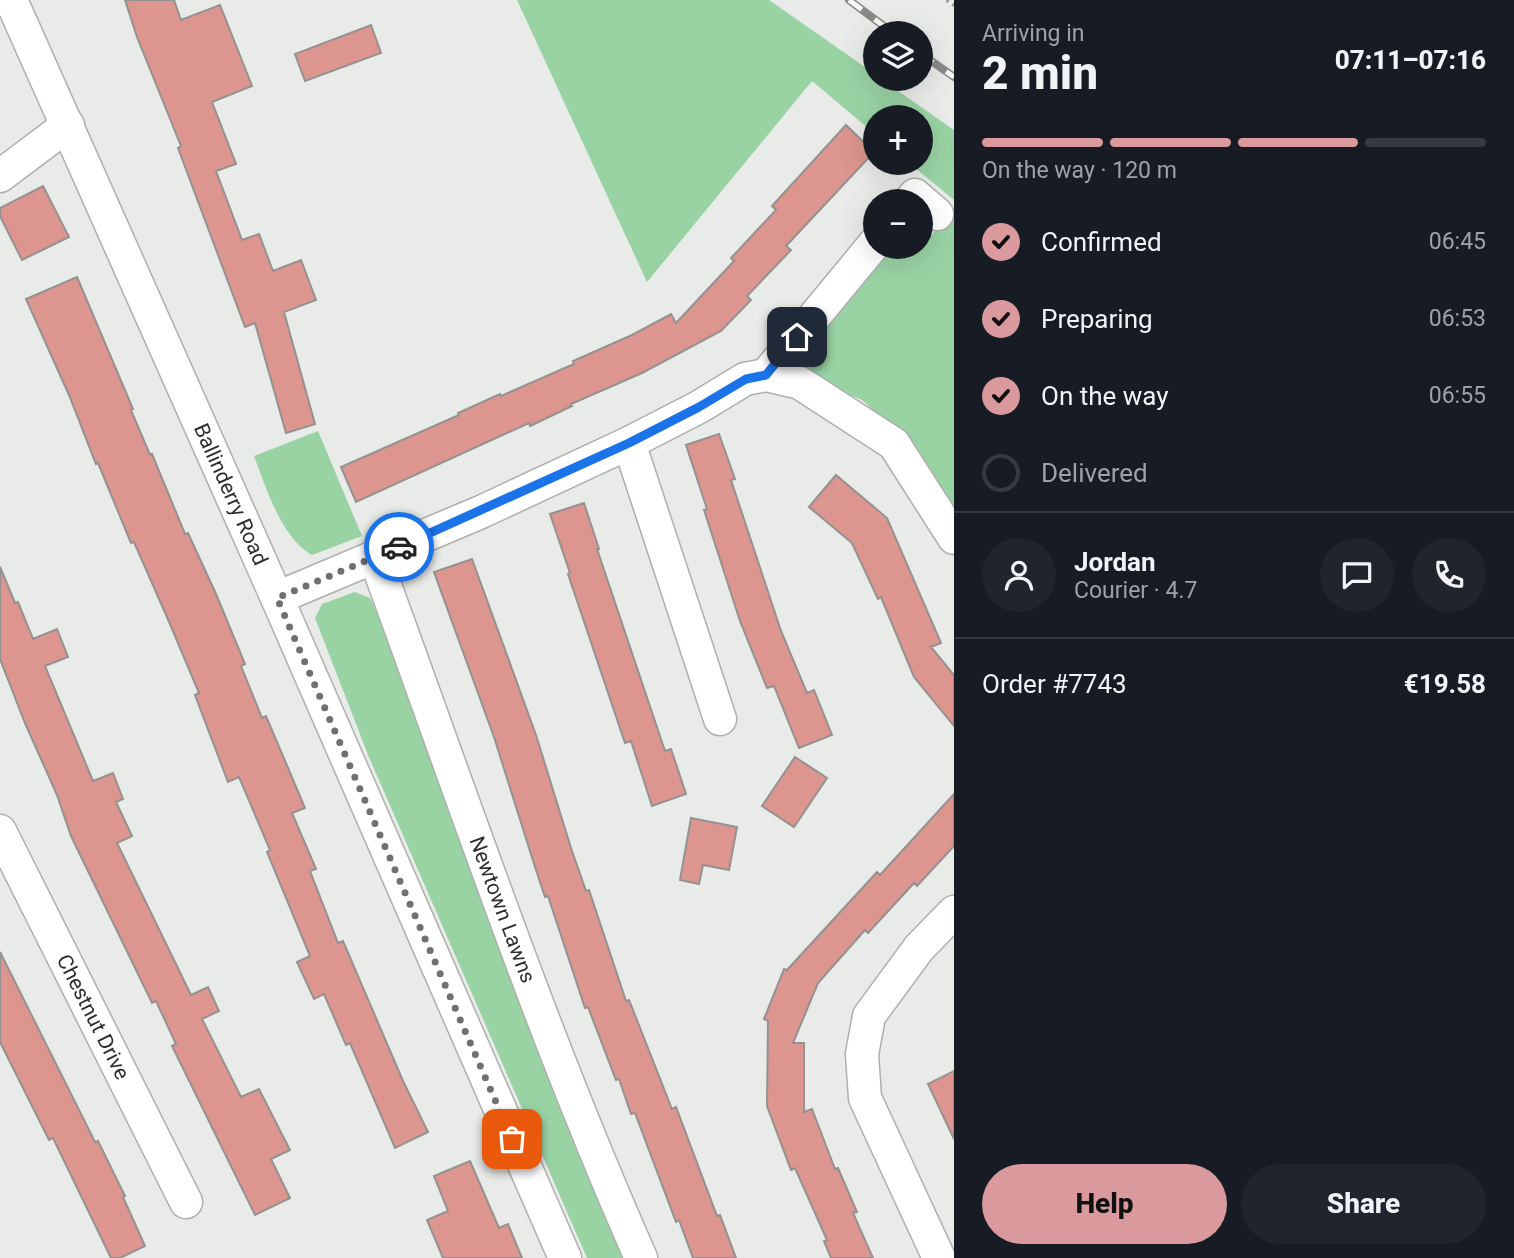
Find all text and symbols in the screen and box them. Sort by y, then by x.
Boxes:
text: Arriving in [982,20,1085,47]
map controls [863,21,933,259]
button: layers [863,21,933,91]
text: 07:11–07:16 [1335,45,1486,75]
text: 2 min [982,46,1098,100]
button: + [863,105,933,175]
text: On the way · 120 m [982,157,1177,184]
button: − [863,189,933,259]
icon: check [982,223,1020,261]
text: Confirmed [1041,227,1162,257]
text: 06:45 [1429,228,1486,255]
icon: check [982,300,1020,338]
text: Preparing [1041,304,1153,334]
text: 06:53 [1429,305,1486,332]
pin [767,307,827,367]
icon: home [778,318,816,356]
icon: check [982,377,1020,415]
text: On the way [1041,381,1169,411]
text: 06:55 [1429,382,1486,409]
street label: Ballinderry Road [189,420,273,569]
text: Delivered [1041,458,1148,488]
courier [364,512,434,582]
icon: car [380,528,418,566]
button: person [982,538,1056,612]
button: chat [1320,538,1394,612]
button: phone [1412,538,1486,612]
text: Jordan [1074,547,1156,577]
text: Courier · 4.7 [1074,577,1197,604]
text: Order #7743 [982,669,1127,699]
text: €19.58 [1404,669,1486,699]
street label: Newtown Lawns [464,833,540,986]
street label: Chestnut Drive [52,951,135,1083]
pin [482,1109,542,1169]
icon: bag [493,1120,531,1158]
button: Help [982,1164,1227,1244]
button: Share [1241,1164,1486,1244]

